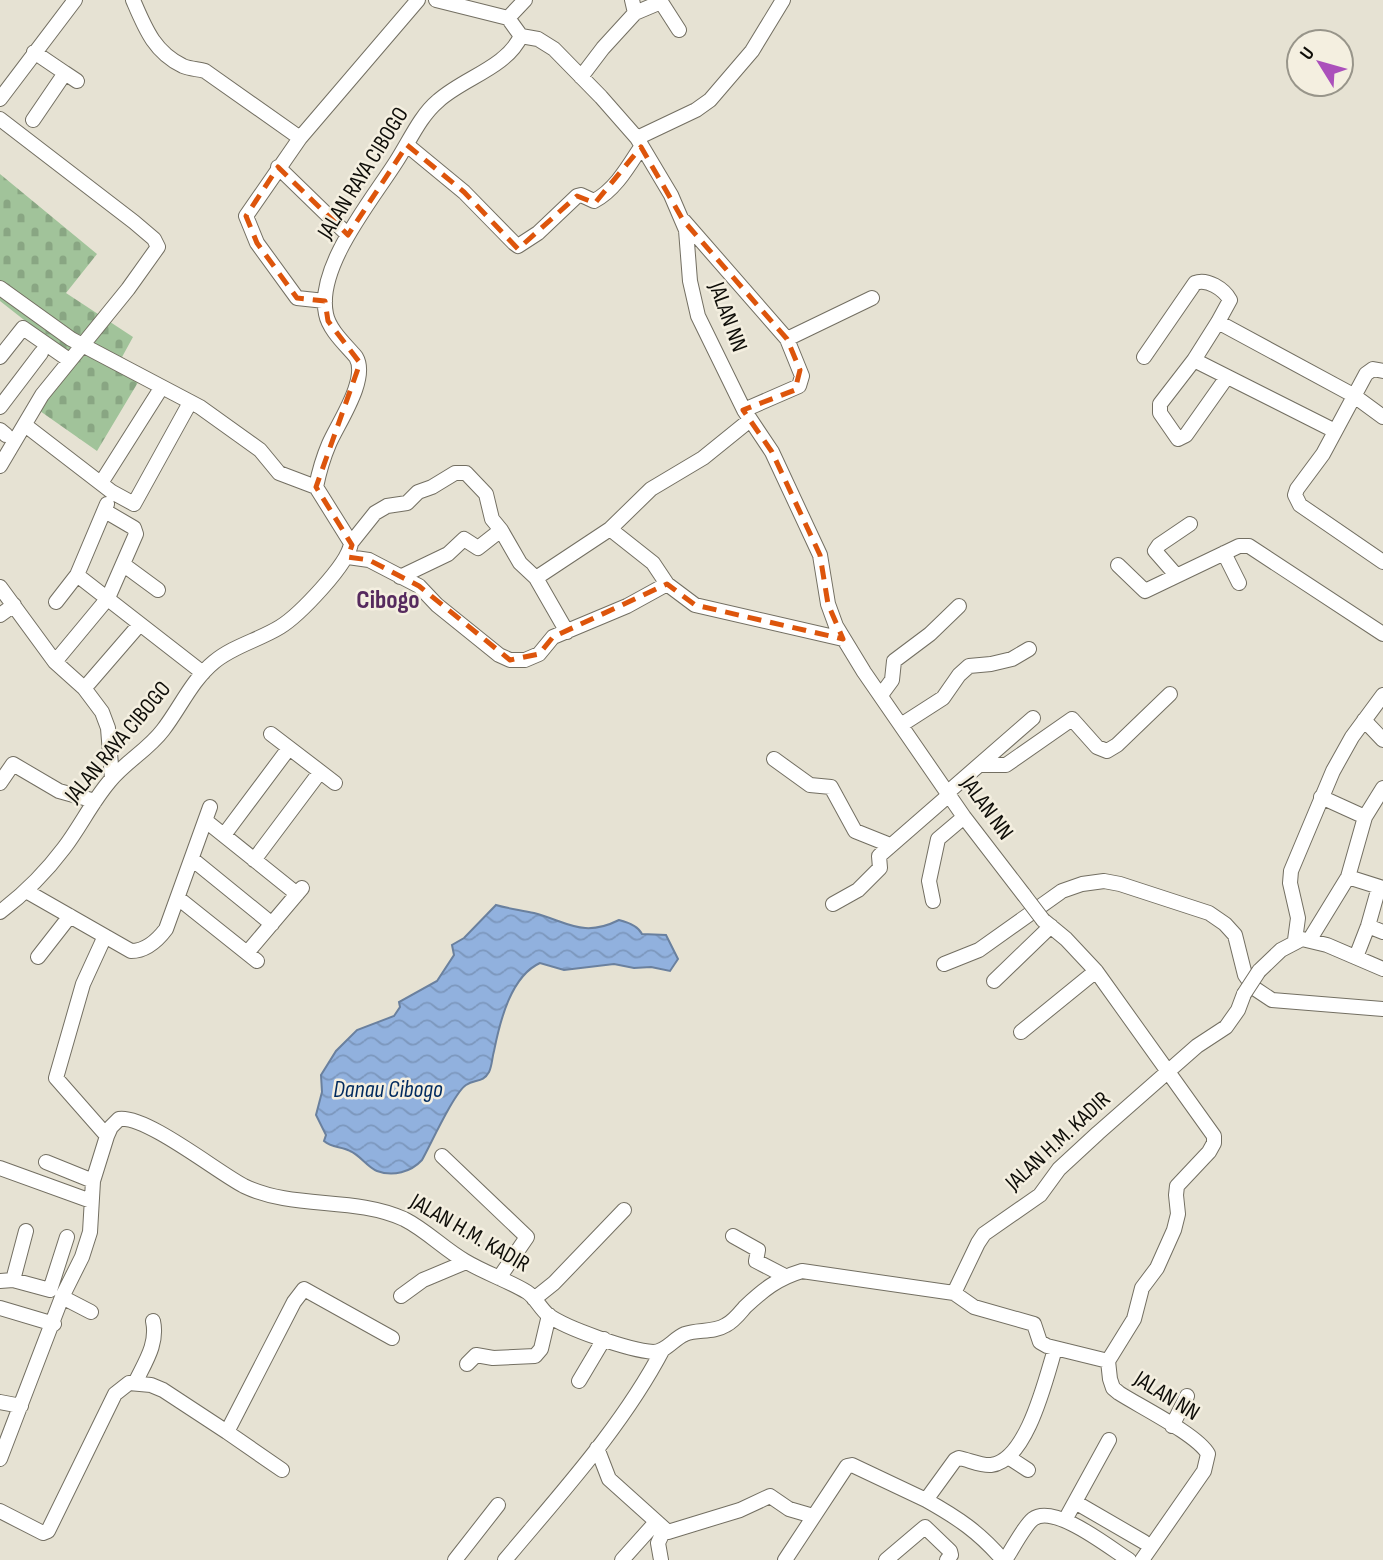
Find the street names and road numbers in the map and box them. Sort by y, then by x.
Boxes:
street label: JALAN RAYA CIBOGO [311,102,415,245]
street label: JALAN NN [702,277,753,356]
street label: JALAN RAYA CIBOGO [58,675,177,809]
street label: JALAN NN [954,770,1019,845]
street label: JALAN H.M. KADIR [999,1085,1117,1197]
street label: JALAN H.M. KADIR [404,1187,535,1279]
street label: JALAN NN [1128,1365,1205,1427]

